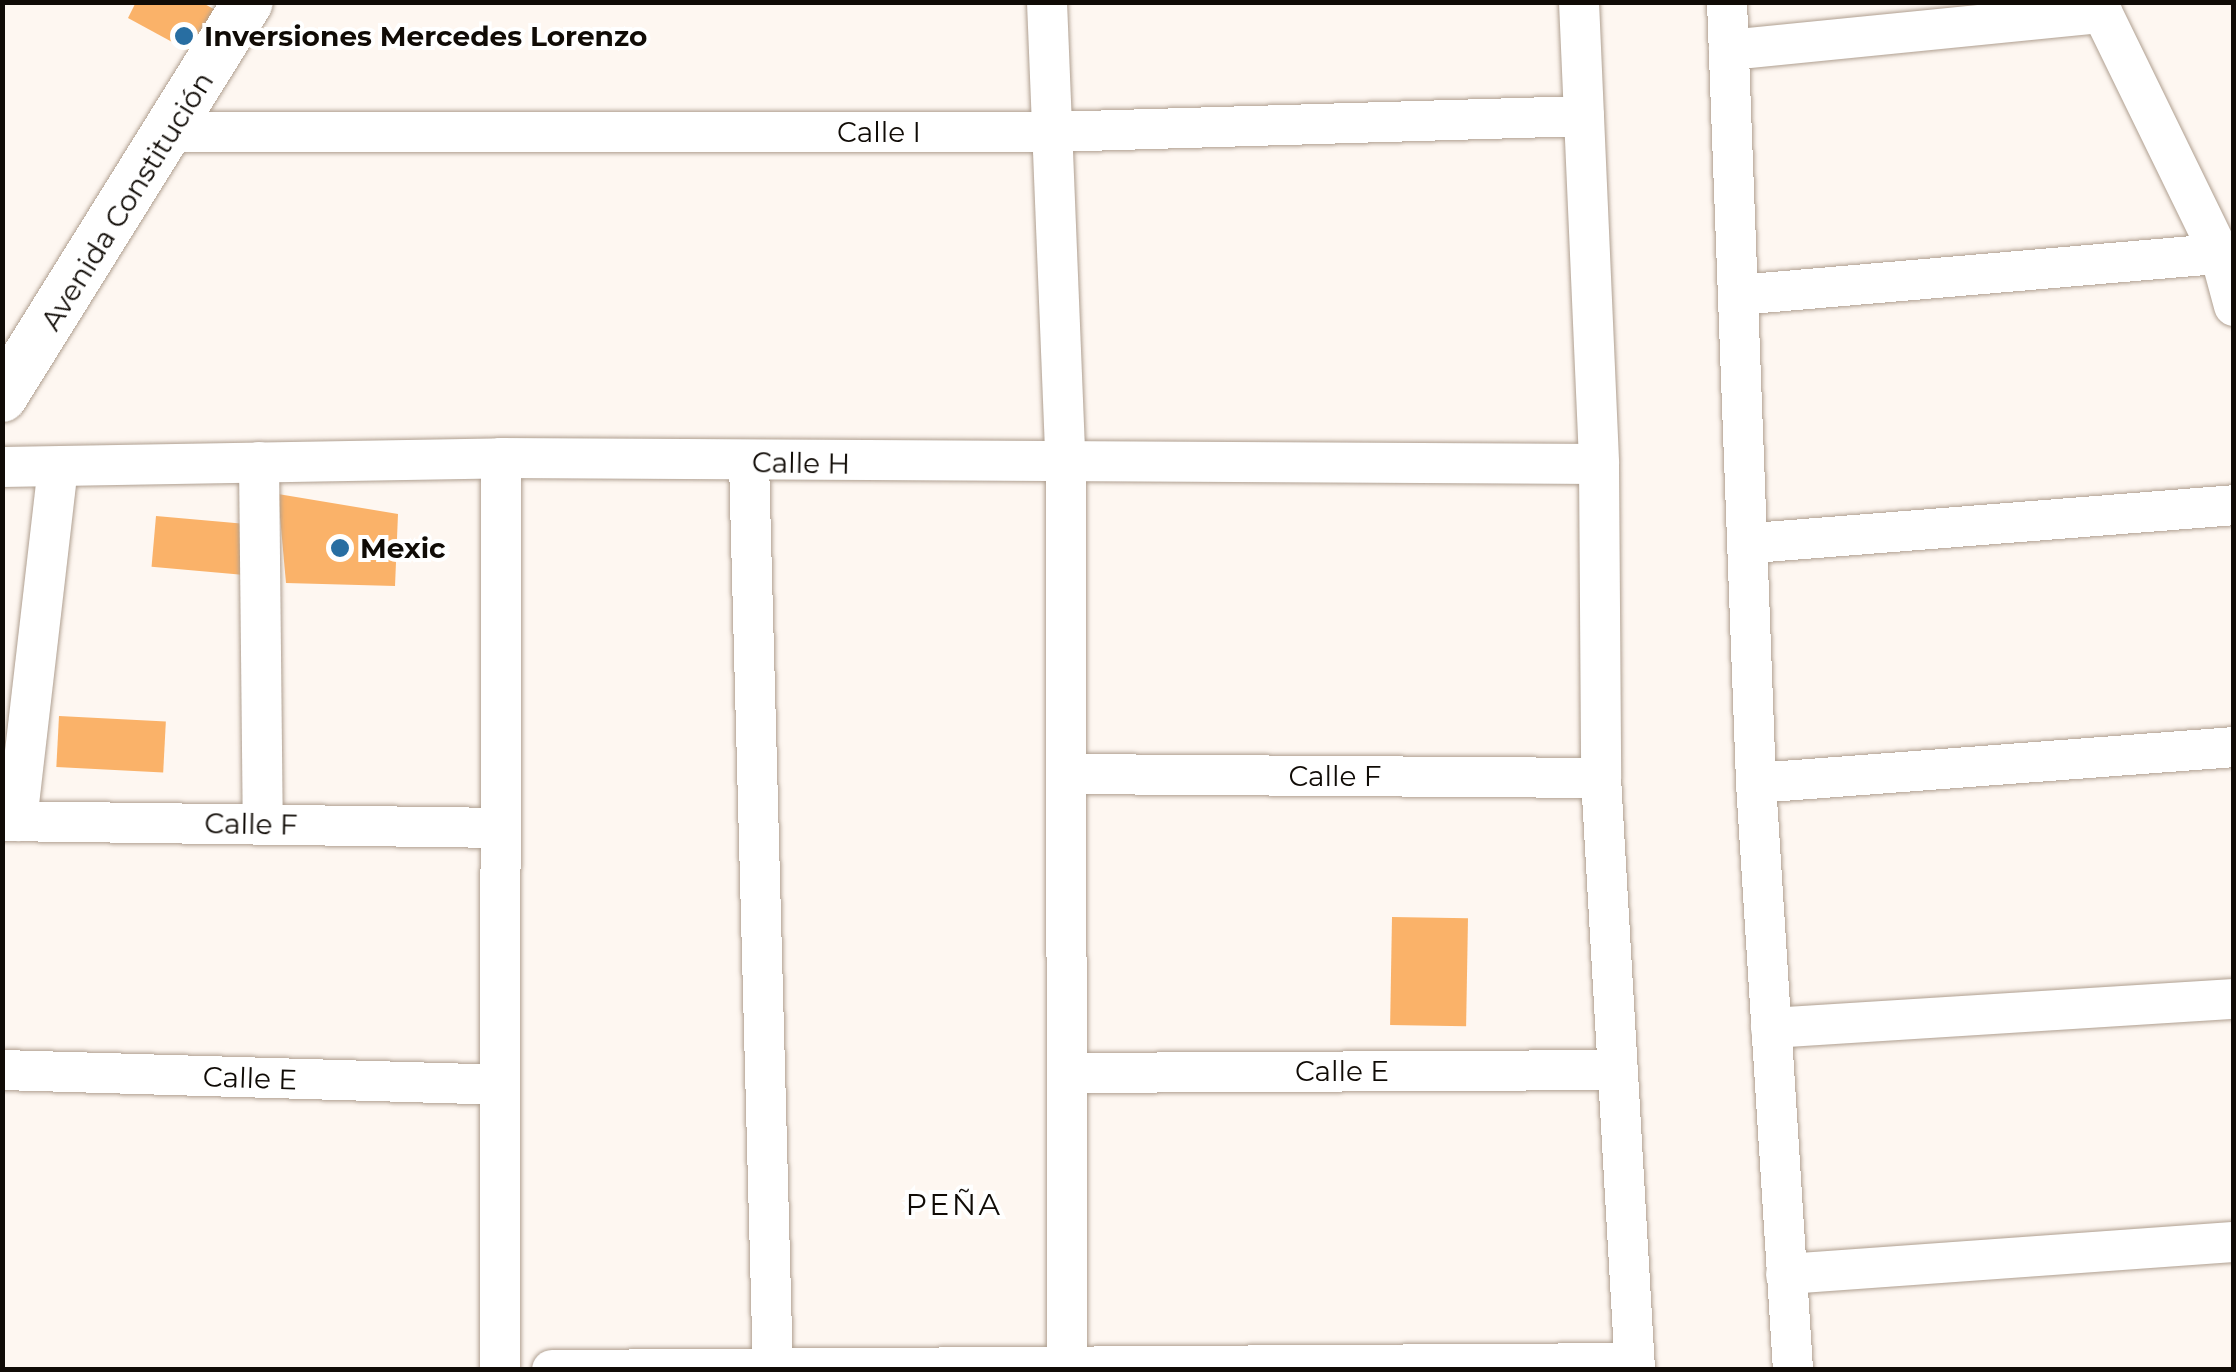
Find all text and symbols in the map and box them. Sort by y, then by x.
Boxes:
place label: Inversiones Mercedes Lorenzo [204,19,647,53]
marker: Inversiones Mercedes Lorenzo [173,25,195,47]
street label: Avenida Constitución [34,66,220,336]
street label: Calle I [837,115,921,149]
street label: Calle H [752,445,850,481]
place label: Mexic [360,531,446,565]
marker: Mexic [329,537,351,559]
street label: Calle F [1288,759,1382,793]
street label: Calle F [204,806,298,842]
street label: Calle E [1295,1054,1389,1088]
street label: Calle E [202,1060,298,1096]
district label: PEÑA [905,1187,1003,1223]

